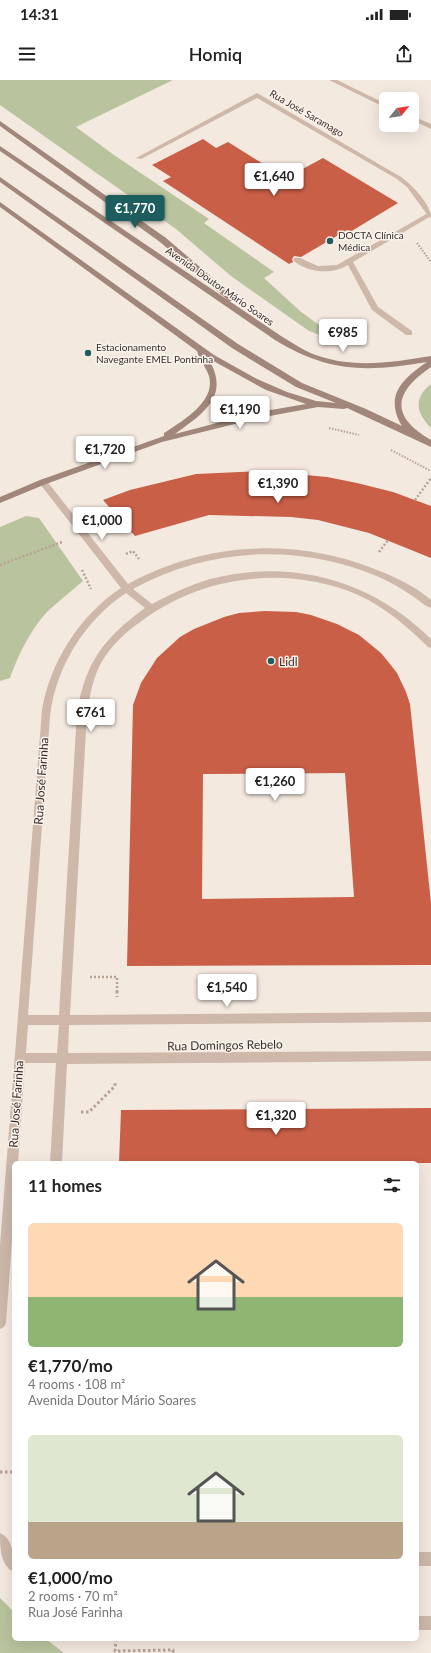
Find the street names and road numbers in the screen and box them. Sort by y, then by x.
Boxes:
street label: Rua José Saramago [268,87,346,139]
street label: Avenida Doutor Mário Soares [164,244,276,328]
street label: Rua José Farinha [30,737,52,825]
street label: Rua Domingos Rebelo [167,1036,283,1054]
street label: Rua José Farinha [5,1060,27,1148]

